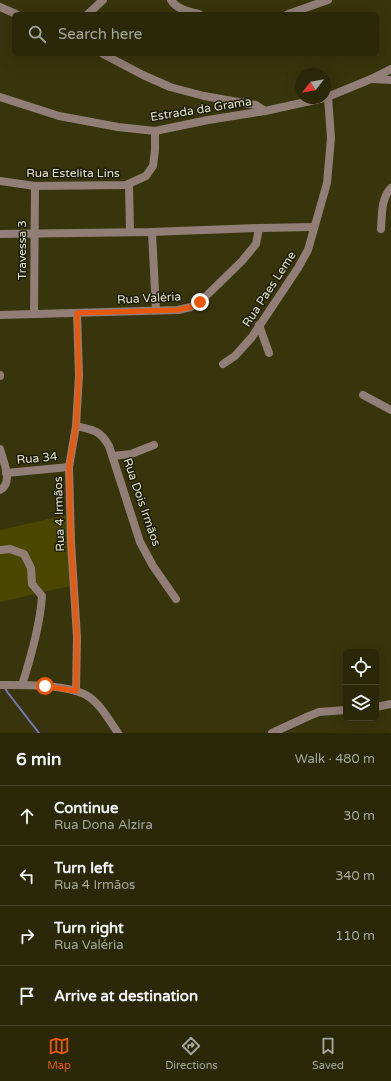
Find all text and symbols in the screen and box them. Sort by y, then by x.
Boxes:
search box [12,12,379,56]
icon: search [26,23,48,45]
text: Search here [58,25,142,43]
north arrow [295,68,331,104]
street label: Estrada da Grama [149,94,253,124]
street label: Rua Estelita Lins [26,166,120,180]
street label: Travessa 3 [15,220,29,280]
street label: Rua Paes Leme [239,248,299,329]
street label: Rua Valéria [117,289,181,307]
route end [191,293,209,311]
street label: Rua 34 [16,449,58,467]
street label: Rua Dois Irmãos [120,456,164,548]
street label: Rua 4 Irmãos [51,476,67,552]
map controls [343,649,379,721]
button: locate [343,649,379,685]
route start [36,677,54,695]
button: layers [343,685,379,721]
text: 6 min [16,749,61,770]
text: Walk · 480 m [295,751,375,767]
text: Continue [54,799,118,817]
icon: ahead [16,805,38,827]
text: 30 m [343,808,375,824]
text: Rua Dona Alzira [54,817,153,833]
text: Turn left [54,859,114,877]
icon: left [16,865,38,887]
text: 340 m [335,868,375,884]
text: Rua 4 Irmãos [54,877,135,893]
text: Turn right [54,919,124,937]
icon: right [16,925,38,947]
text: 110 m [335,928,375,944]
text: Rua Valéria [54,937,124,953]
icon: arrive [16,985,38,1007]
text: Arrive at destination [54,987,198,1005]
tab: Map [47,1035,71,1072]
tab: Directions [165,1035,218,1072]
tab: Saved [312,1035,344,1072]

